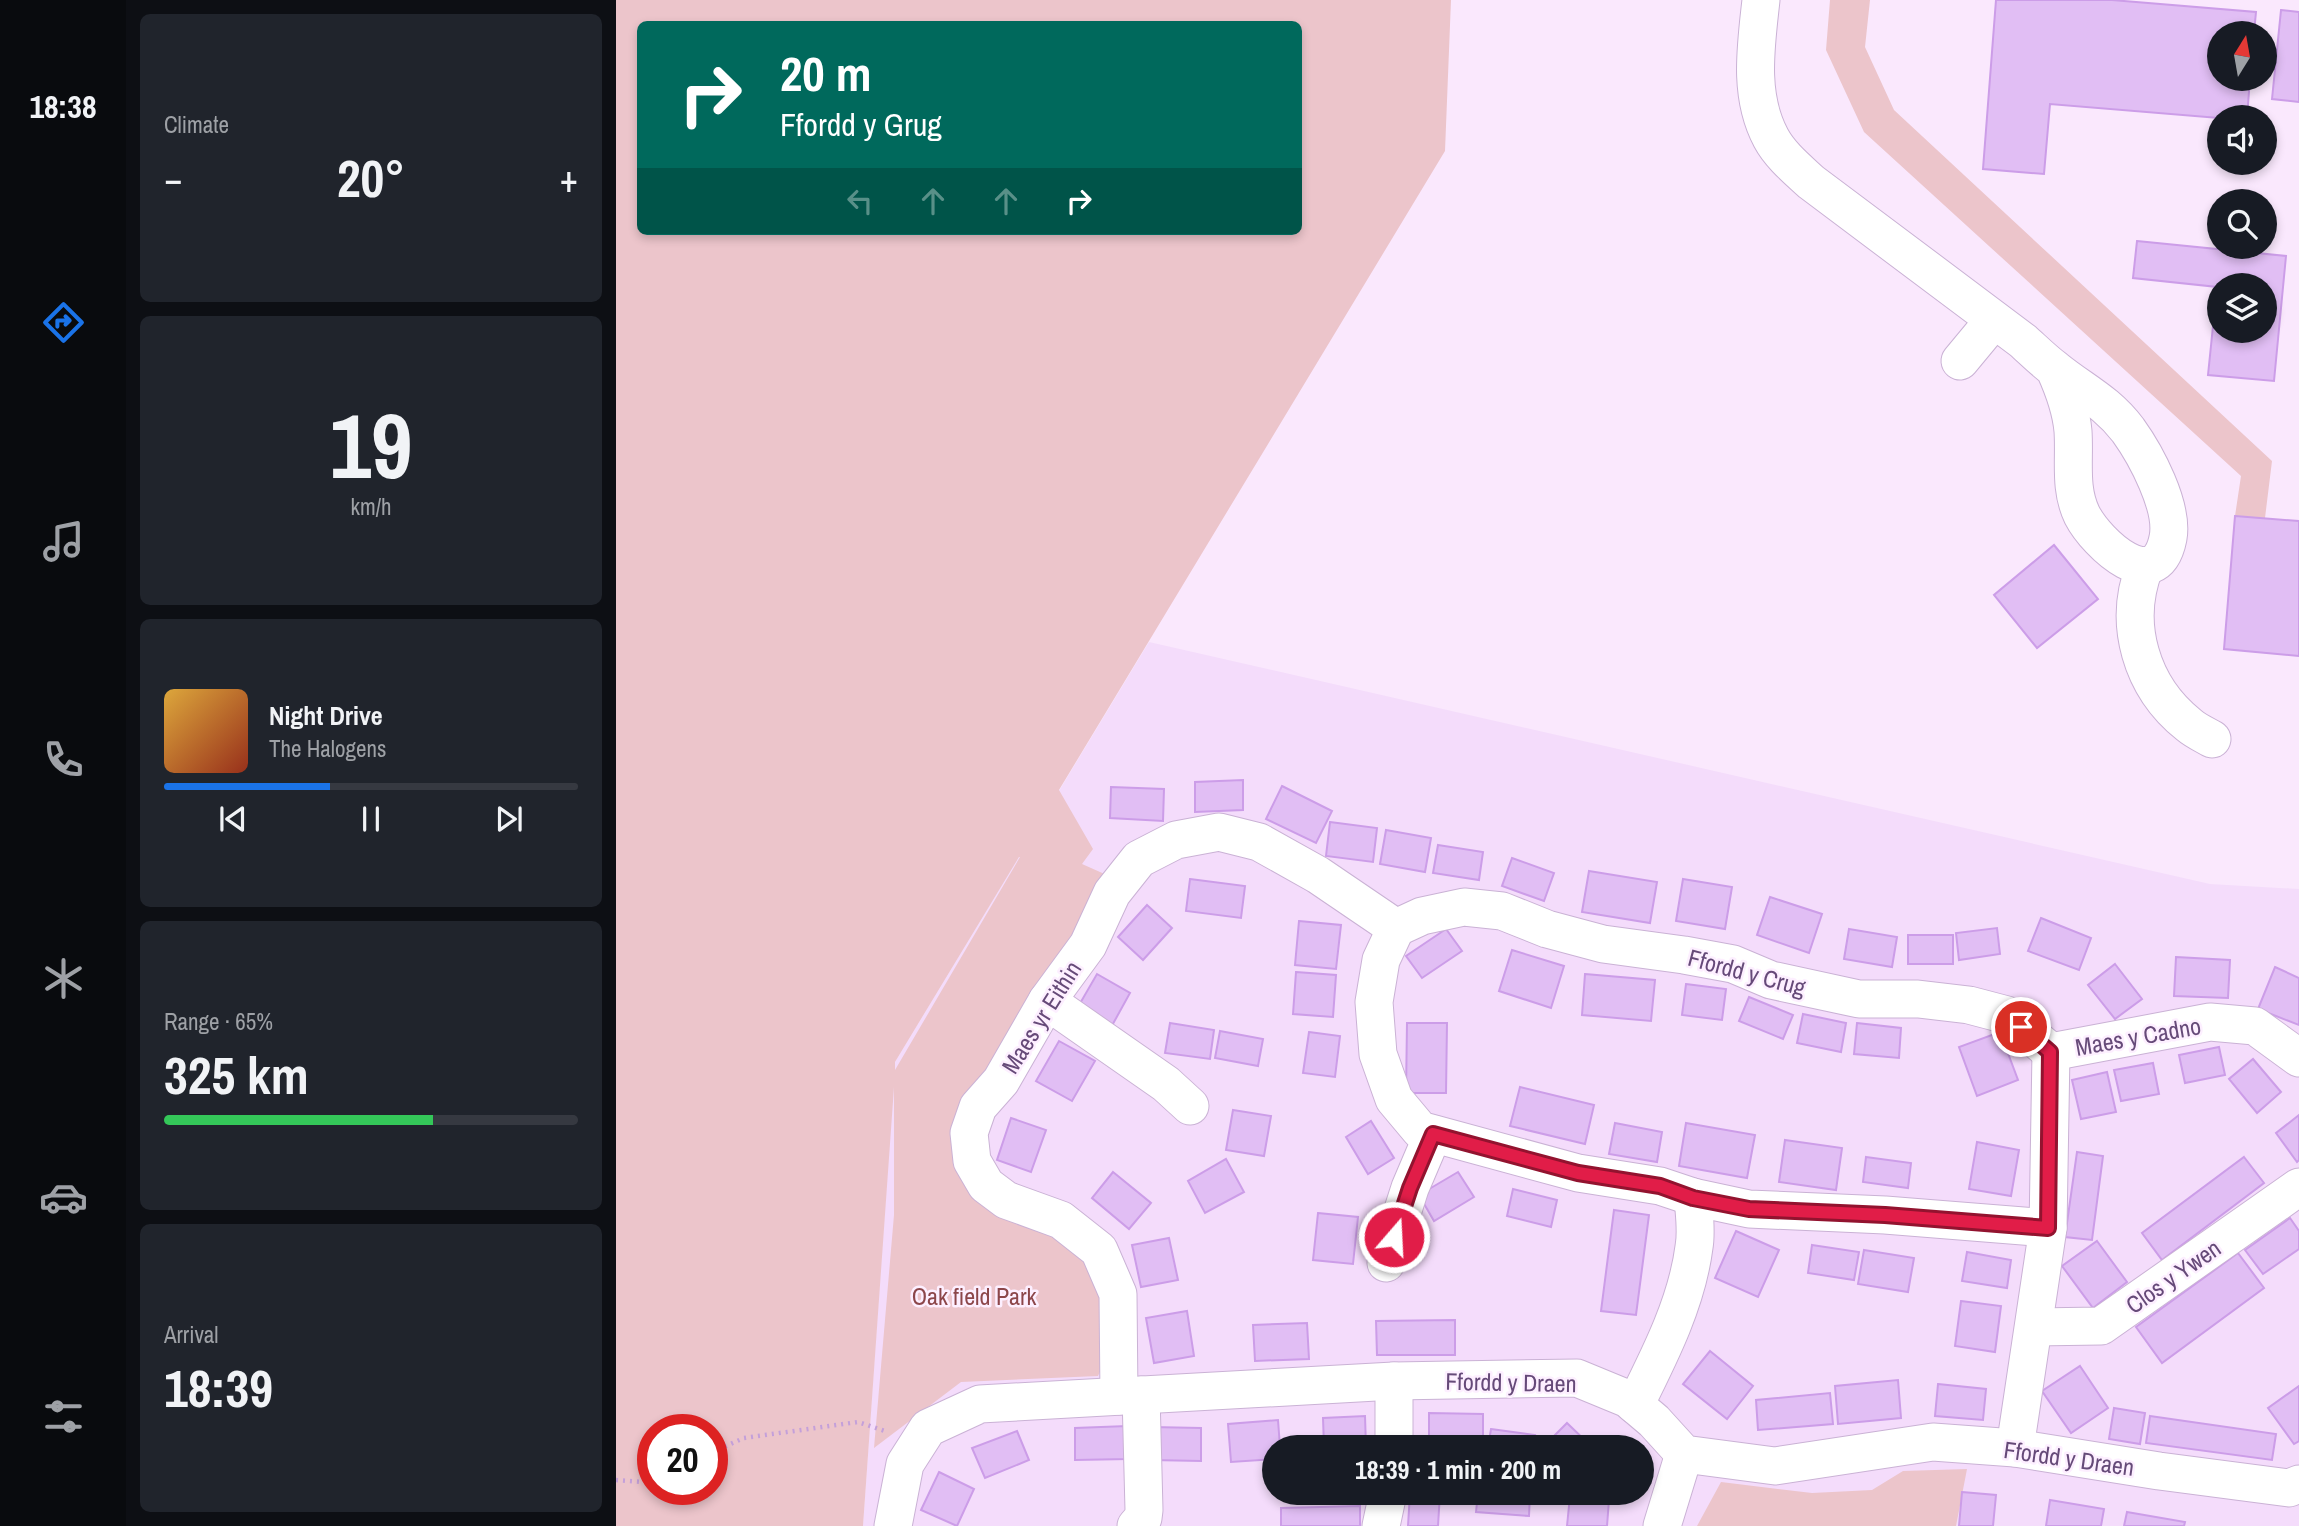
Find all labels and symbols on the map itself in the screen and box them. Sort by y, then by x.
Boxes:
north arrow [2207,21,2277,91]
street label: Ffordd y Crug [1685,941,1809,1003]
street label: Maes yr Eithin [994,955,1088,1079]
pin [1991,997,2051,1057]
street label: Maes y Cadno [2073,1009,2203,1063]
position arrow [1357,1200,1431,1274]
street label: Clos y Ywen [2119,1232,2227,1320]
park label: Oak field Park [912,1280,1037,1312]
street label: Ffordd y Draen [1445,1365,1577,1399]
speed limit sign: 20 [637,1414,728,1505]
street label: Ffordd y Draen [2002,1433,2136,1483]

